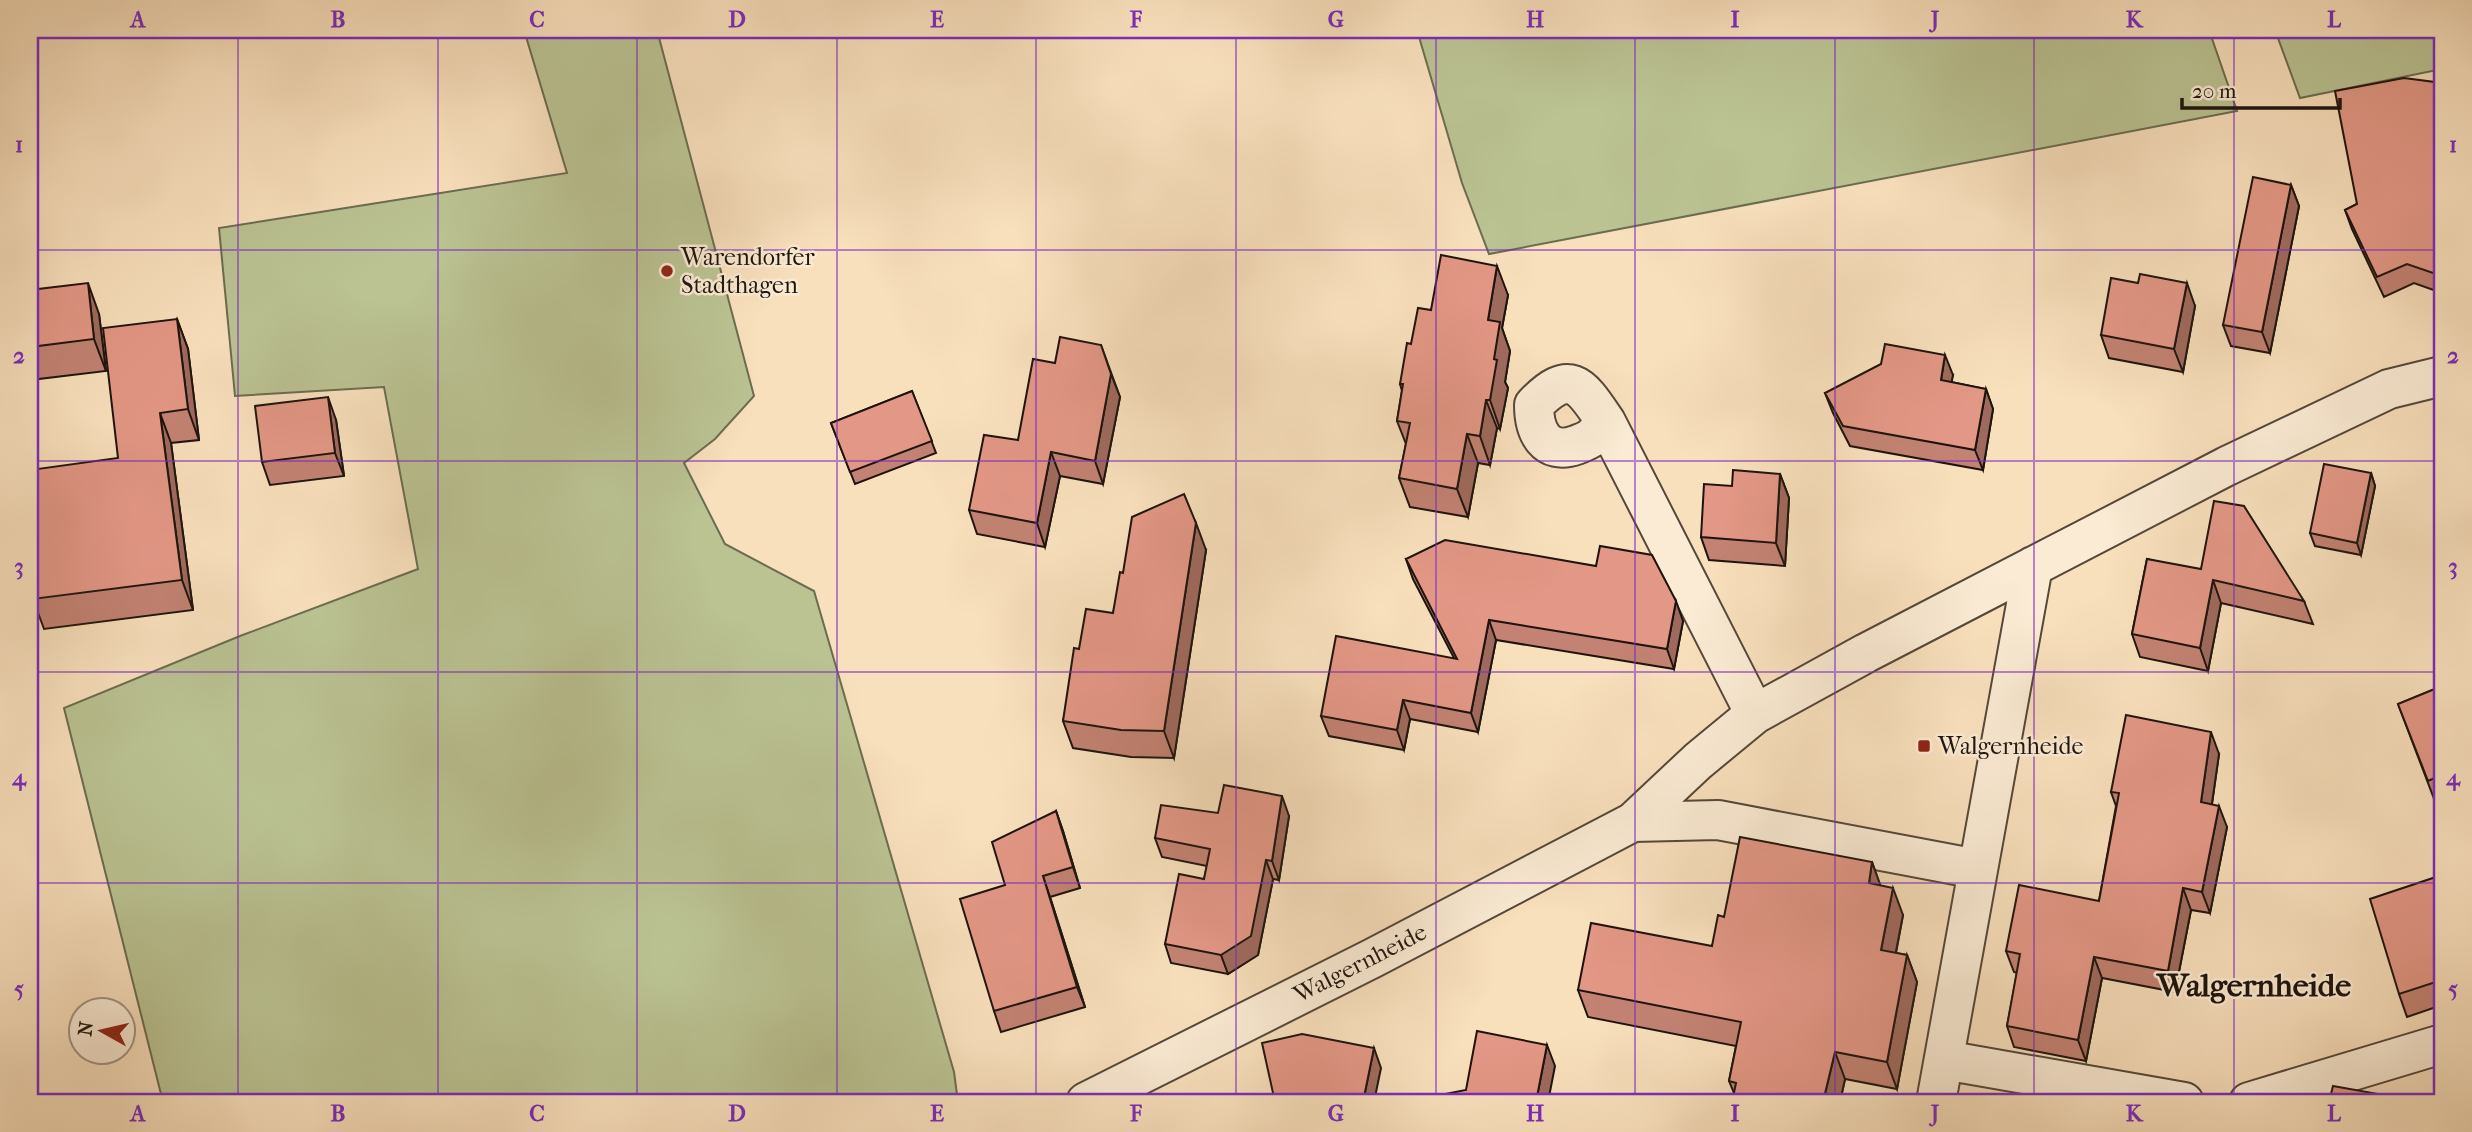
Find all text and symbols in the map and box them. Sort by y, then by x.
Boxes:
text: A [129,6,147,33]
text: B [331,6,346,33]
text: C [529,6,545,33]
text: D [728,6,746,33]
text: E [930,6,944,33]
text: F [1129,6,1143,33]
text: G [1328,6,1344,33]
text: H [1526,6,1544,33]
text: I [1731,6,1740,33]
text: J [1929,6,1940,33]
text: K [2126,6,2145,33]
text: L [2327,6,2342,33]
scale bar [2182,66,2339,110]
text: 20 m [2192,79,2237,103]
text: 1 [15,131,23,158]
text: 1 [2449,131,2457,158]
place label: Warendorfer Stadthagen [680,243,815,299]
marker: Warendorfer Stadthagen [659,263,675,279]
text: 2 [13,342,25,369]
text: 2 [2447,342,2459,369]
text: 3 [14,553,24,580]
text: 3 [2448,553,2458,580]
place label: Walgernheide [1937,732,2084,760]
marker: Walgernheide [1916,738,1932,754]
text: 4 [11,764,27,791]
text: 4 [2445,764,2461,791]
street label: Walgernheide [1288,917,1431,1009]
district label: Walgernheide [2155,967,2351,1004]
text: 5 [14,975,24,1002]
text: 5 [2448,975,2458,1002]
north arrow [66,996,136,1066]
text: N [74,1020,98,1037]
text: A [129,1100,147,1127]
text: B [331,1100,346,1127]
text: C [529,1100,545,1127]
text: D [728,1100,746,1127]
text: E [930,1100,944,1127]
text: F [1129,1100,1143,1127]
text: G [1328,1100,1344,1127]
text: H [1526,1100,1544,1127]
text: I [1731,1100,1740,1127]
text: J [1929,1100,1940,1127]
text: K [2126,1100,2145,1127]
text: L [2327,1100,2342,1127]

